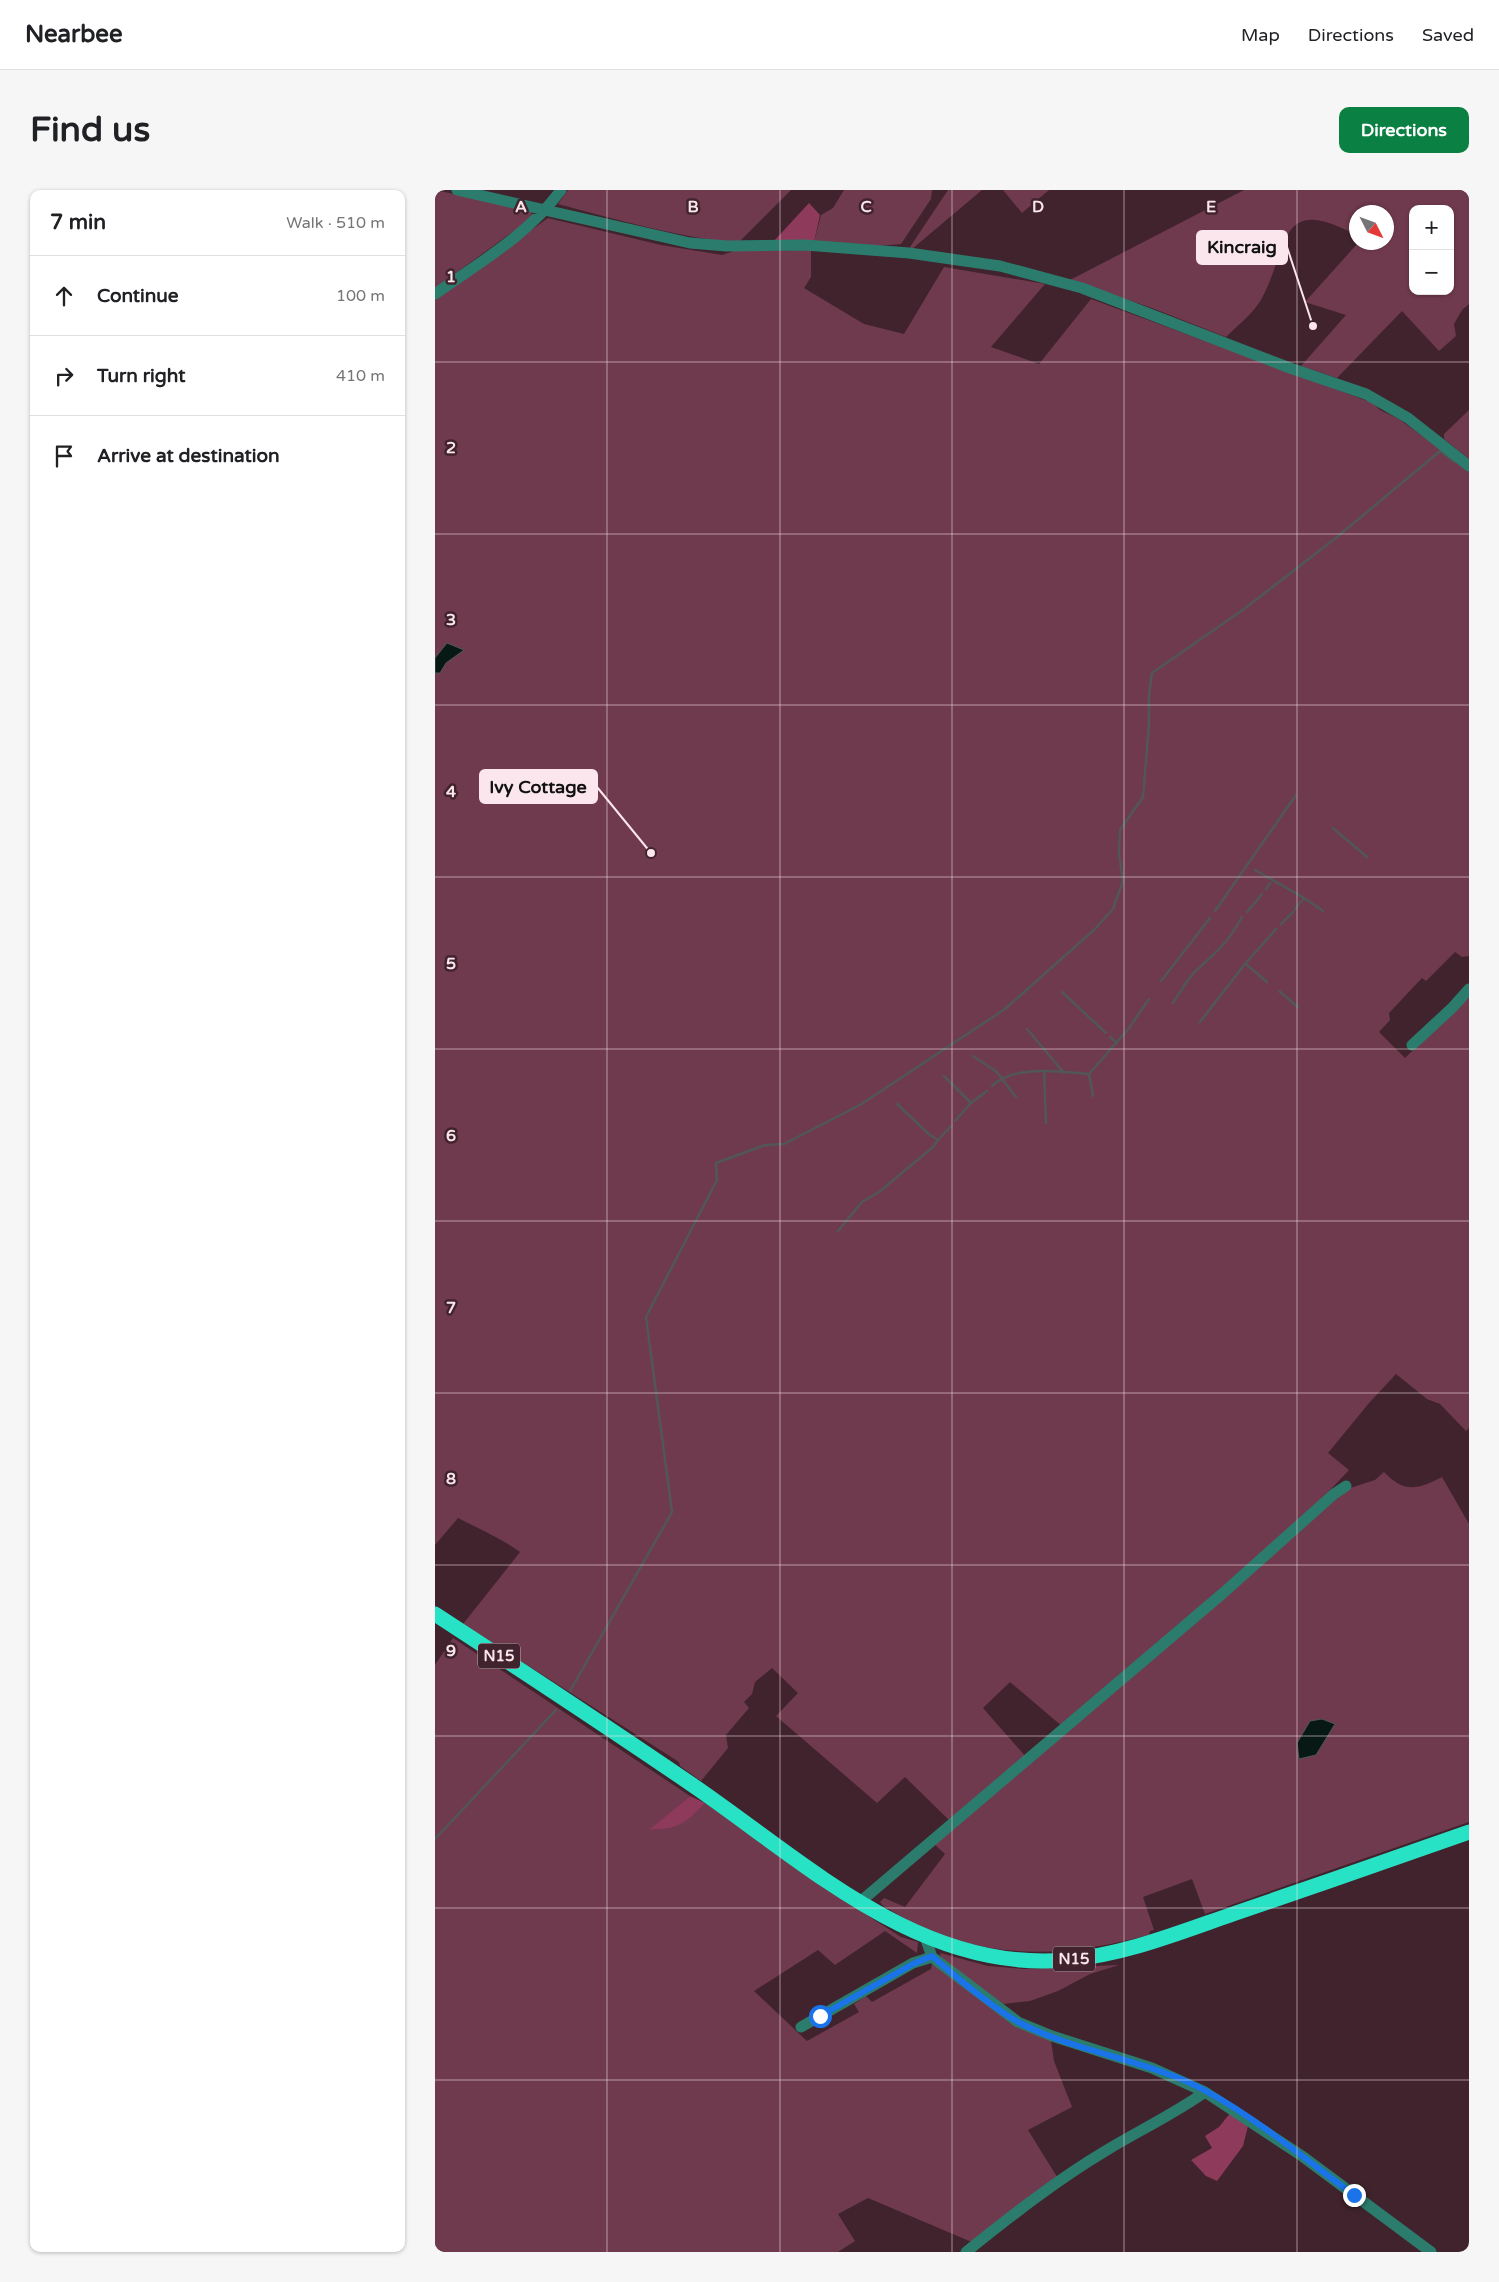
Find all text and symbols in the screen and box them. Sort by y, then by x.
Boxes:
text: Nearbee [25,20,123,49]
text: Map [1241,24,1280,46]
text: Directions [1308,24,1394,46]
text: Saved [1422,24,1474,46]
button: Directions [1339,107,1469,153]
text: Find us [30,109,150,151]
text: A [515,197,527,217]
text: B [687,197,699,217]
text: C [860,197,872,217]
text: D [1032,197,1044,217]
text: E [1206,197,1216,217]
north arrow [1349,205,1394,250]
map controls [1409,205,1454,295]
button: + [1409,205,1454,250]
text: 7 min [50,210,106,235]
text: Walk · 510 m [286,213,385,233]
callout: Kincraig [1197,231,1287,264]
text: Kincraig [1207,236,1277,258]
button: − [1409,250,1454,295]
text: 1 [446,267,456,287]
icon: ahead [50,282,78,310]
text: Continue [97,285,179,307]
text: 100 m [336,286,385,306]
icon: right [50,362,78,390]
text: Turn right [97,365,185,387]
text: 410 m [336,366,385,386]
text: 2 [446,438,456,458]
icon: arrive [50,442,78,470]
text: Arrive at destination [97,445,280,467]
text: 3 [446,610,456,630]
callout: Ivy Cottage [480,770,597,803]
text: Ivy Cottage [489,776,587,798]
text: 4 [446,782,456,802]
text: 5 [446,954,456,974]
text: 6 [446,1126,456,1146]
text: 7 [446,1298,456,1318]
text: 8 [446,1469,456,1489]
text: 9 [446,1641,456,1661]
road number: N15 [478,1644,520,1668]
road number: N15 [1053,1946,1095,1972]
route start [809,2005,832,2028]
route end [1343,2184,1366,2207]

